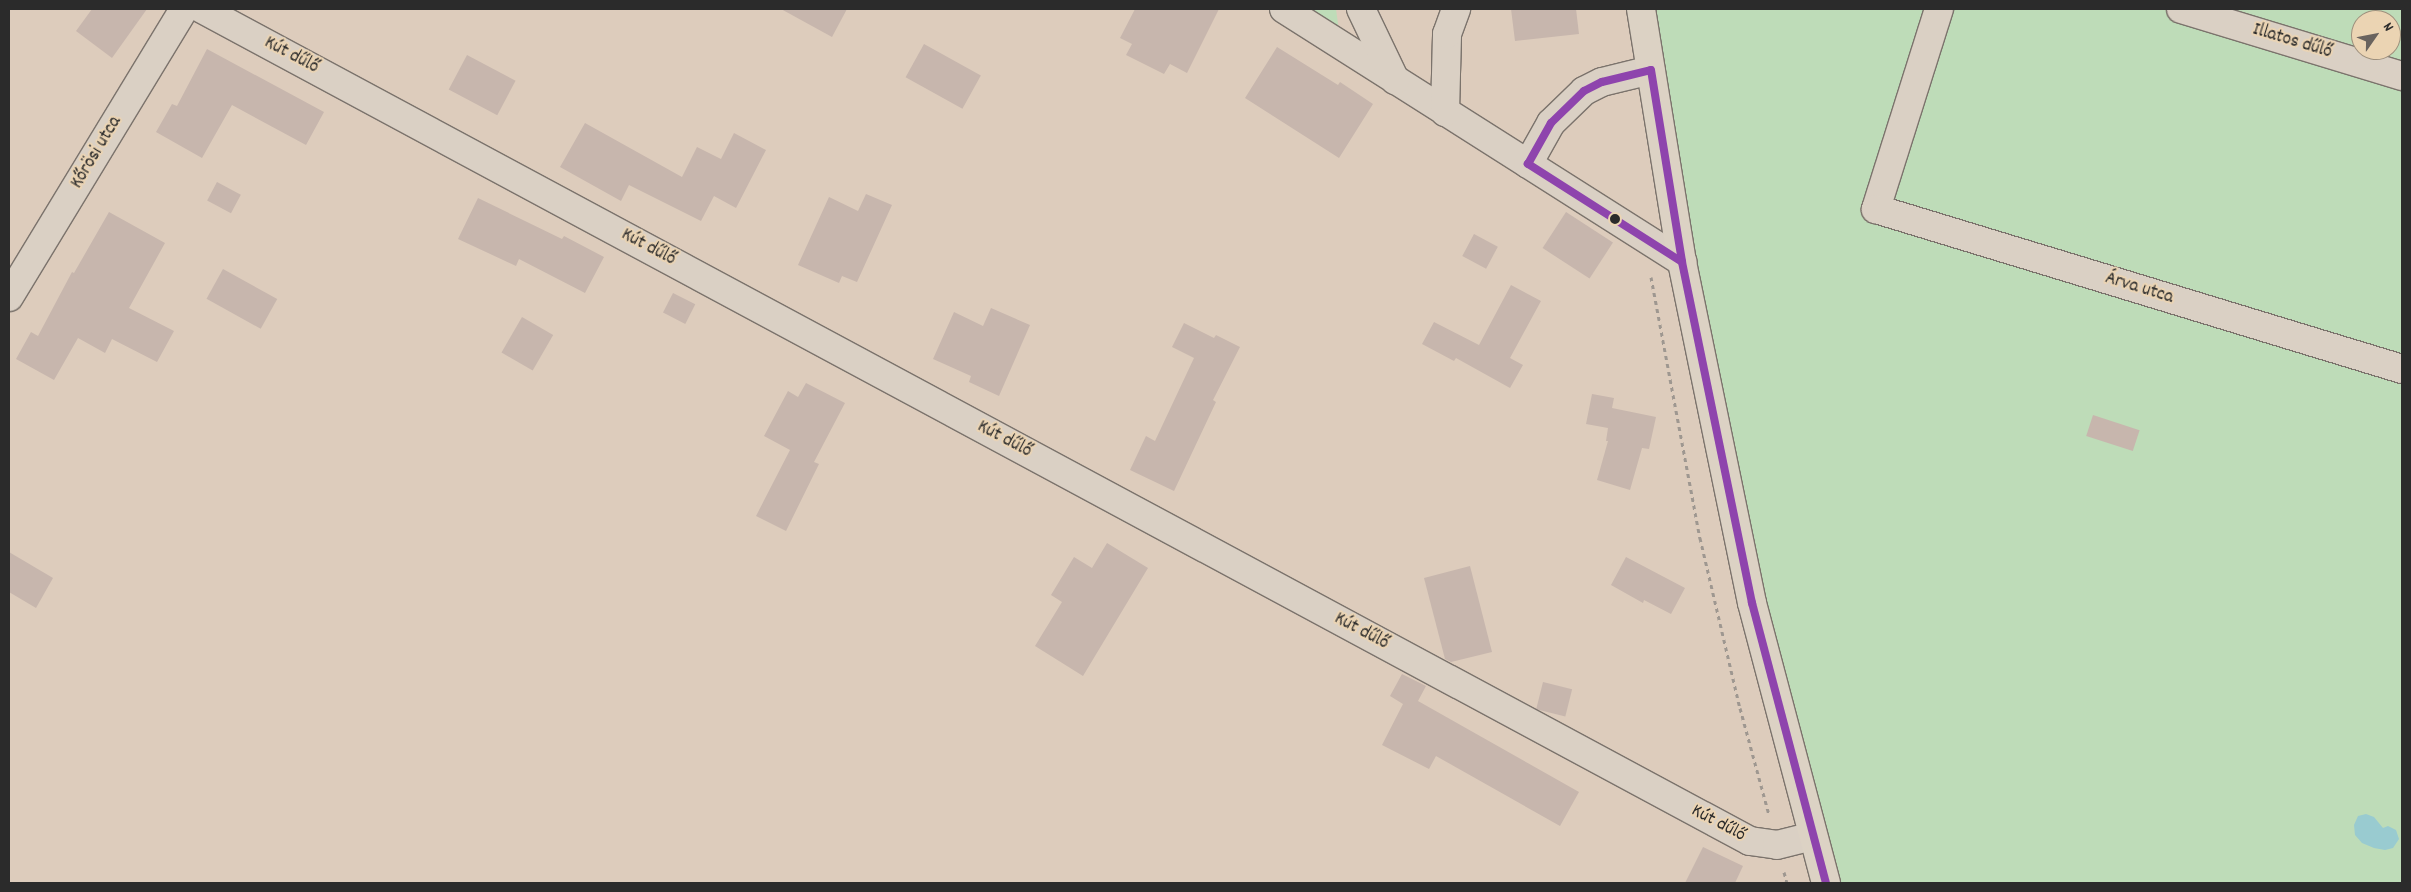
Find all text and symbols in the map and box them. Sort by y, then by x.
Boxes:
north arrow [2351,10,2401,60]
street label: Illatos dűlő [2250,19,2334,65]
text: N [2377,19,2398,36]
street label: Kút dűlő [260,32,322,80]
street label: Kőrösi utca [67,113,127,193]
unlabelled marker [1610,214,1620,224]
street label: Kút dűlő [617,224,679,272]
street label: Árva utca [2102,268,2176,310]
street label: Kút dűlő [973,416,1035,464]
street label: Kút dűlő [1330,608,1392,656]
street label: Kút dűlő [1687,800,1749,848]

